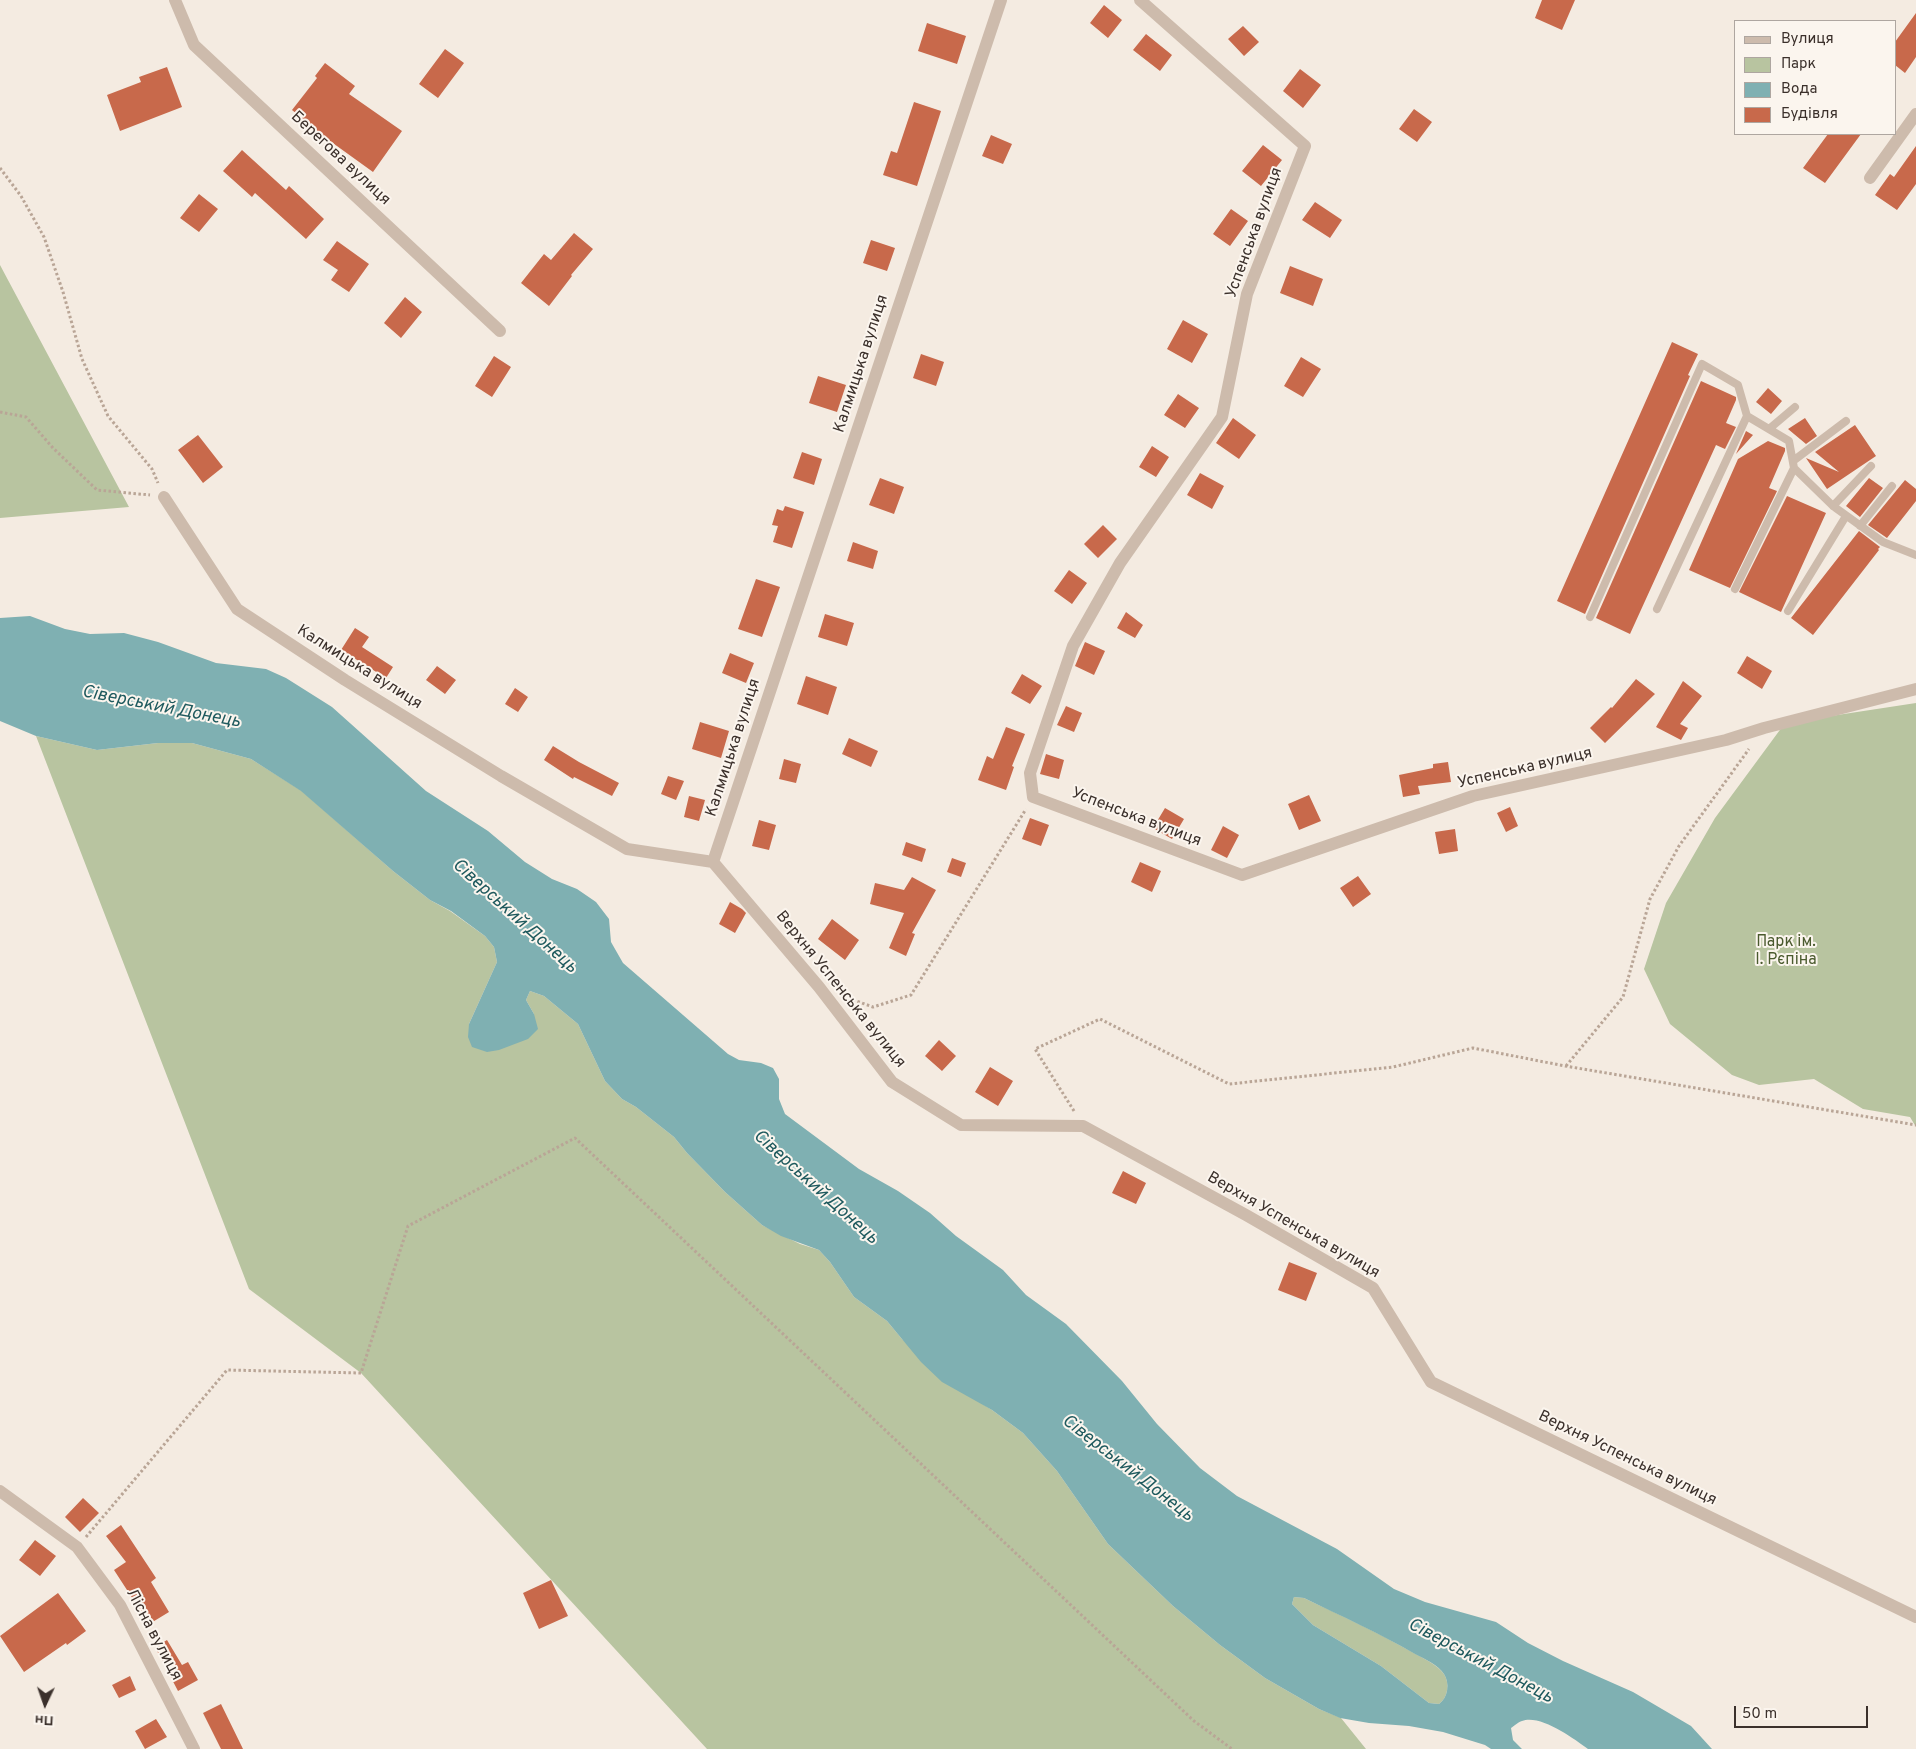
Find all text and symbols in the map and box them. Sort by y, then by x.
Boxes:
legend [1734,20,1896,135]
text: Вулиця [1781,30,1834,49]
text: Парк [1781,55,1816,74]
text: Вода [1781,80,1817,99]
text: Будівля [1781,105,1838,124]
street label: Берегова вулиця [286,108,394,210]
street label: Успенська вулиця [1222,165,1288,301]
street label: Калмицька вулиця [831,293,893,435]
street label: Калмицька вулиця [293,622,425,714]
street label: Калмицька вулиця [703,677,765,819]
water label: Сіверський Донець [80,682,242,734]
street label: Успенська вулиця [1456,744,1594,794]
street label: Успенська вулиця [1068,784,1204,852]
water label: Сіверський Донець [447,855,581,979]
street label: Верхня Успенська вулиця [771,908,909,1072]
park label: Парк ім. І. Рєпіна [1755,933,1817,971]
water label: Сіверський Донець [748,1126,882,1250]
street label: Верхня Успенська вулиця [1203,1169,1383,1283]
street label: Верхня Успенська вулиця [1535,1407,1719,1511]
water label: Сіверський Донець [1057,1411,1197,1527]
street label: Лісна вулиця [121,1586,185,1684]
water label: Сіверський Донець [1404,1615,1556,1709]
north arrow [20,1679,70,1729]
scale bar [1736,1696,1870,1728]
text: 50 m [1742,1705,1777,1724]
text: Пн [34,1710,54,1728]

